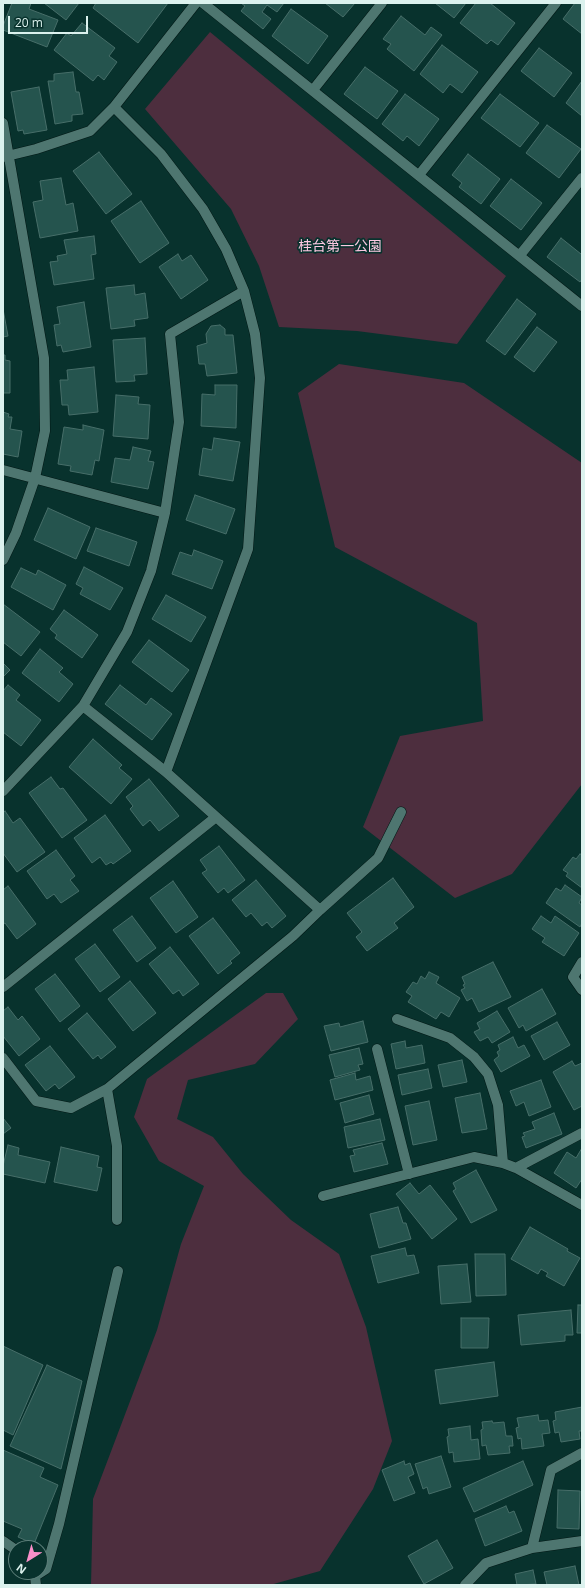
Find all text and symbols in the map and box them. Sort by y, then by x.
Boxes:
scale bar [10,8,90,34]
text: 20 m [15,14,43,31]
park label: 桂台第一公園 [298,239,382,255]
north arrow [8,1540,48,1580]
text: N [13,1561,29,1578]

